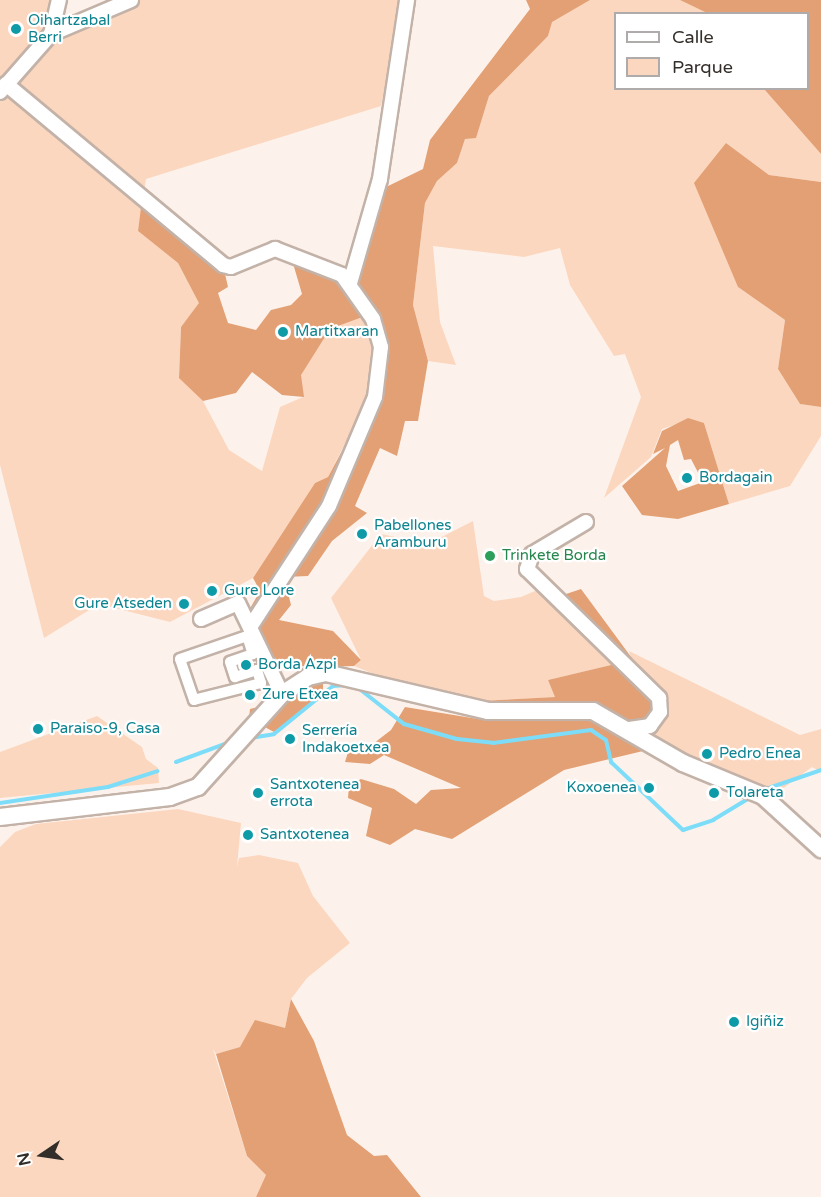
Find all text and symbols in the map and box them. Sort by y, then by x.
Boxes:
place label: Oihartzabal Berri [28,11,110,46]
legend [614,12,809,90]
marker: Oihartzabal Berri [9,22,23,36]
text: Calle [672,26,714,48]
text: Parque [672,56,733,78]
place label: Martitxaran [295,323,379,341]
marker: Martitxaran [276,325,290,339]
place label: Bordagain [699,469,773,487]
marker: Bordagain [680,471,694,485]
place label: Pabellones Aramburu [374,516,451,551]
marker: Pabellones Aramburu [355,527,369,541]
place label: Trinkete Borda [502,547,606,565]
marker: Trinkete Borda [483,549,497,563]
place label: Gure Lore [224,582,294,600]
marker: Gure Lore [205,584,219,598]
place label: Gure Atseden [74,595,172,613]
marker: Gure Atseden [177,597,191,611]
place label: Borda Azpi [258,656,337,674]
marker: Borda Azpi [239,658,253,672]
place label: Zure Etxea [262,686,338,704]
marker: Zure Etxea [243,688,257,702]
place label: Paraiso-9, Casa [50,720,160,738]
place label: Serrería Indakoetxea [302,721,389,756]
marker: Paraiso-9, Casa [31,722,45,736]
marker: Serrería Indakoetxea [283,732,297,746]
place label: Pedro Enea [719,745,801,763]
marker: Pedro Enea [700,747,714,761]
place label: Santxotenea errota [270,775,360,810]
place label: Koxoenea [566,779,637,797]
marker: Koxoenea [642,781,656,795]
place label: Tolareta [726,784,784,802]
marker: Santxotenea errota [251,786,265,800]
marker: Tolareta [707,786,721,800]
place label: Santxotenea [260,826,350,844]
marker: Santxotenea [241,828,255,842]
place label: Igiñiz [746,1013,784,1031]
marker: Igiñiz [727,1015,741,1029]
north arrow [12,1125,72,1185]
text: N [13,1151,36,1168]

